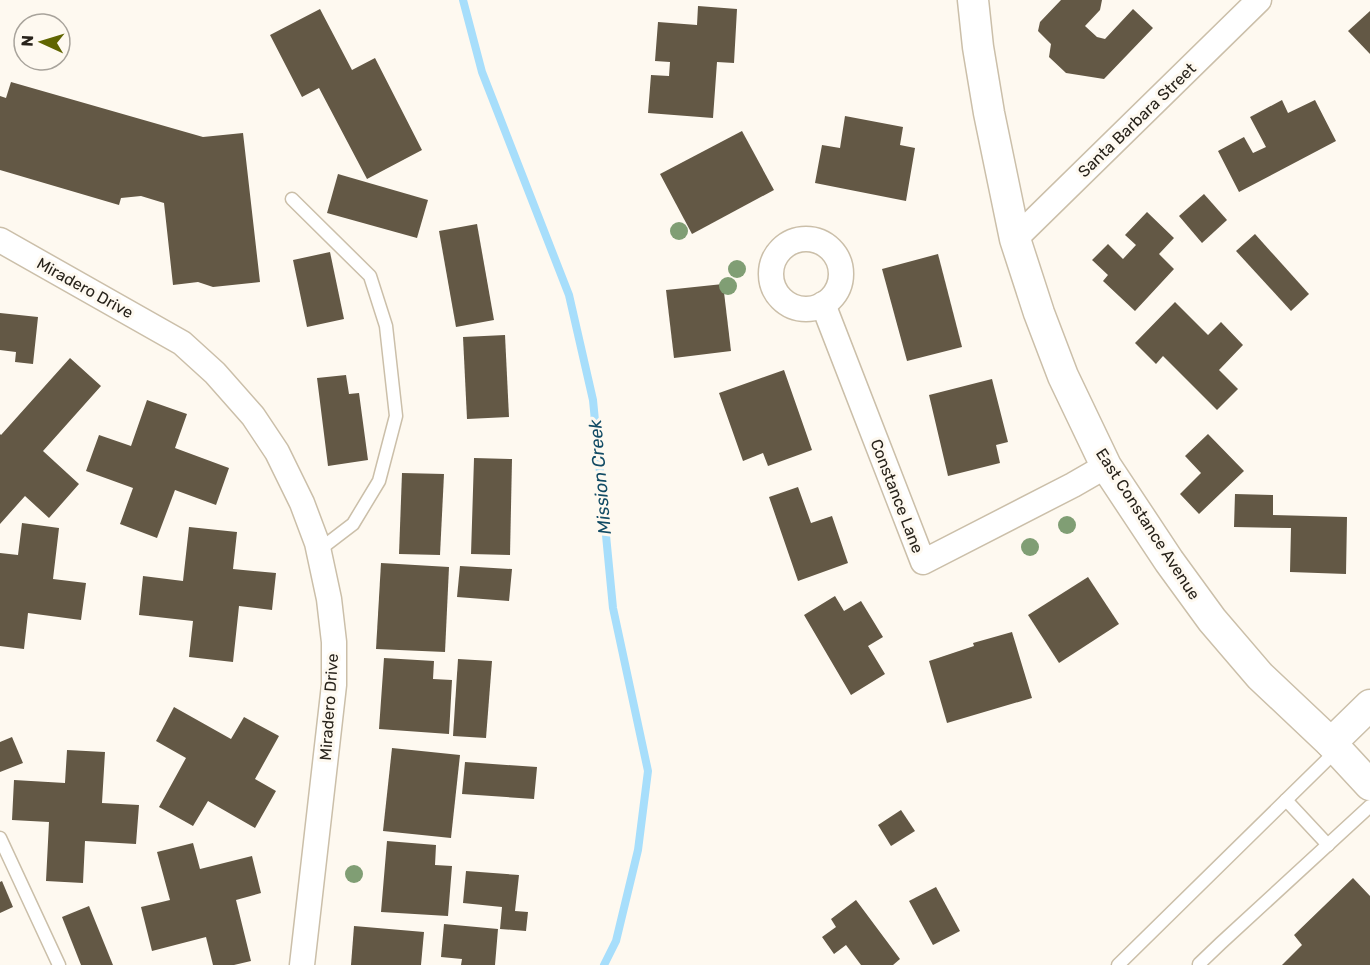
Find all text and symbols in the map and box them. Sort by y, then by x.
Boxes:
north arrow [12,12,72,72]
text: N [18,35,37,47]
street label: Santa Barbara Street [1074,59,1200,181]
street label: Miradero Drive [33,254,137,322]
water label: Mission Creek [584,418,616,535]
street label: Constance Lane [867,436,928,556]
street label: East Constance Avenue [1092,445,1204,603]
street label: Miradero Drive [316,653,342,761]

